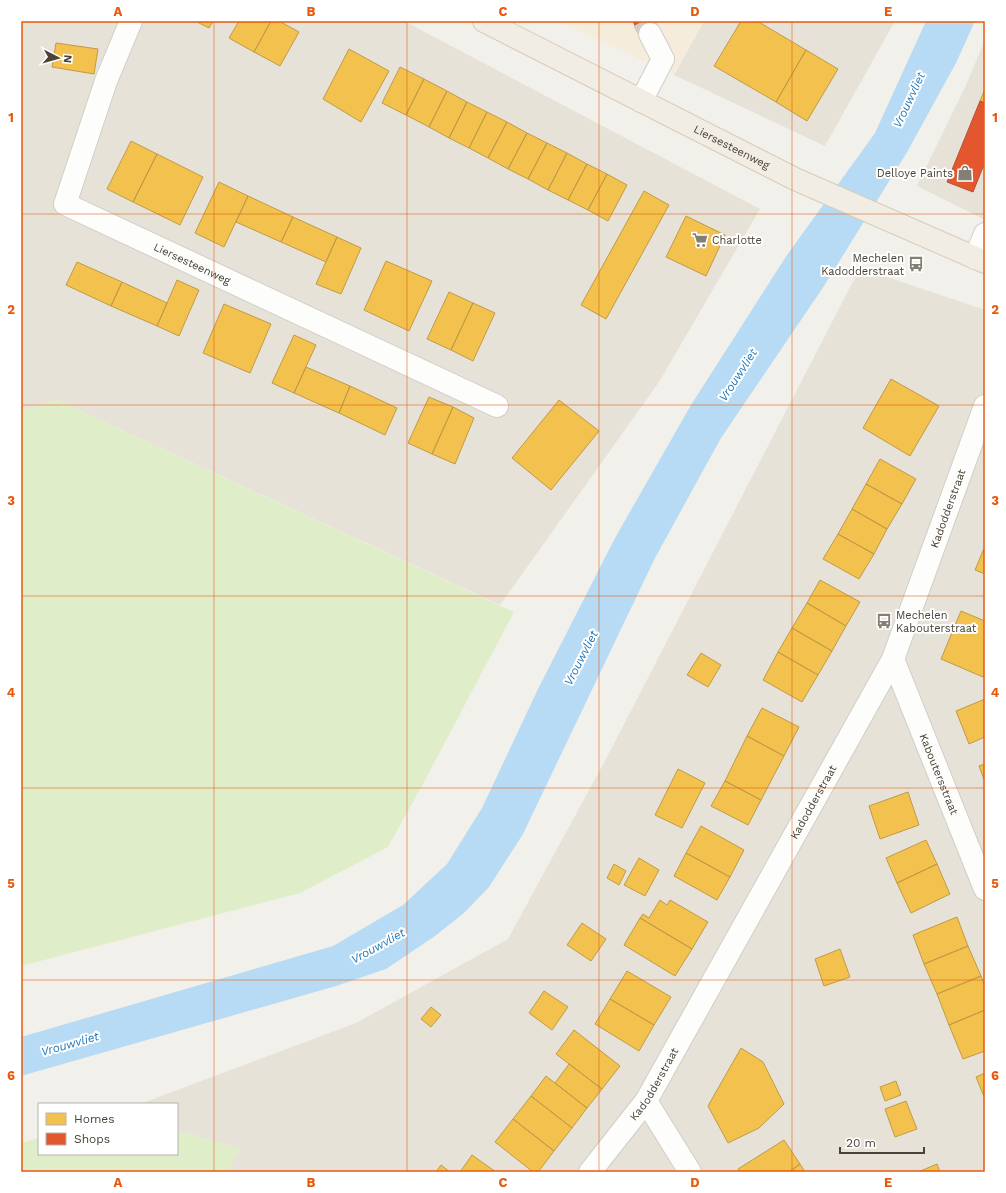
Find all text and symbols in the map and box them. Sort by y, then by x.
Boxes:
text: A [114,4,123,19]
text: B [307,4,316,19]
text: C [499,4,508,19]
text: D [690,4,700,19]
text: E [884,4,892,19]
north arrow [38,38,78,78]
text: N [61,54,74,64]
water label: Vrouwvliet [890,70,928,130]
text: 1 [8,110,14,125]
text: 1 [992,110,998,125]
street label: Liersesteenweg [691,123,772,172]
shop icon: Delloye Paints [956,164,974,182]
place label: Delloye Paints [877,167,953,180]
supermarket icon: Charlotte [691,231,709,249]
place label: Charlotte [712,234,762,247]
street label: Liersesteenweg [151,240,233,288]
place label: Mechelen Kadodderstraat [821,252,904,278]
bus stop icon: Mechelen Kadodderstraat [907,255,925,273]
text: 2 [7,302,15,317]
text: 2 [991,302,999,317]
water label: Vrouwvliet [716,346,760,404]
street label: Kadodderstraat [928,467,969,550]
text: 3 [7,493,15,508]
text: 3 [991,493,999,508]
place label: Mechelen Kabouterstraat [896,609,977,635]
bus stop icon: Mechelen Kabouterstraat [875,612,893,630]
water label: Vrouwvliet [561,628,601,688]
text: 4 [7,685,16,700]
text: 4 [991,685,1000,700]
street label: Kaboutersstraat [917,732,961,817]
street label: Kadodderstraat [788,763,840,842]
text: 5 [7,876,15,891]
text: 5 [991,876,999,891]
water label: Vrouwvliet [349,925,408,967]
water label: Vrouwvliet [39,1029,101,1059]
street label: Kadodderstraat [627,1045,682,1123]
text: 6 [7,1068,15,1083]
text: 6 [991,1068,999,1083]
legend [38,1103,178,1155]
text: Homes [74,1112,115,1126]
scale bar [840,1129,924,1155]
text: Shops [74,1132,110,1146]
text: 20 m [846,1136,876,1150]
text: A [114,1175,123,1190]
text: B [307,1175,316,1190]
text: C [499,1175,508,1190]
text: D [690,1175,700,1190]
text: E [884,1175,892,1190]

